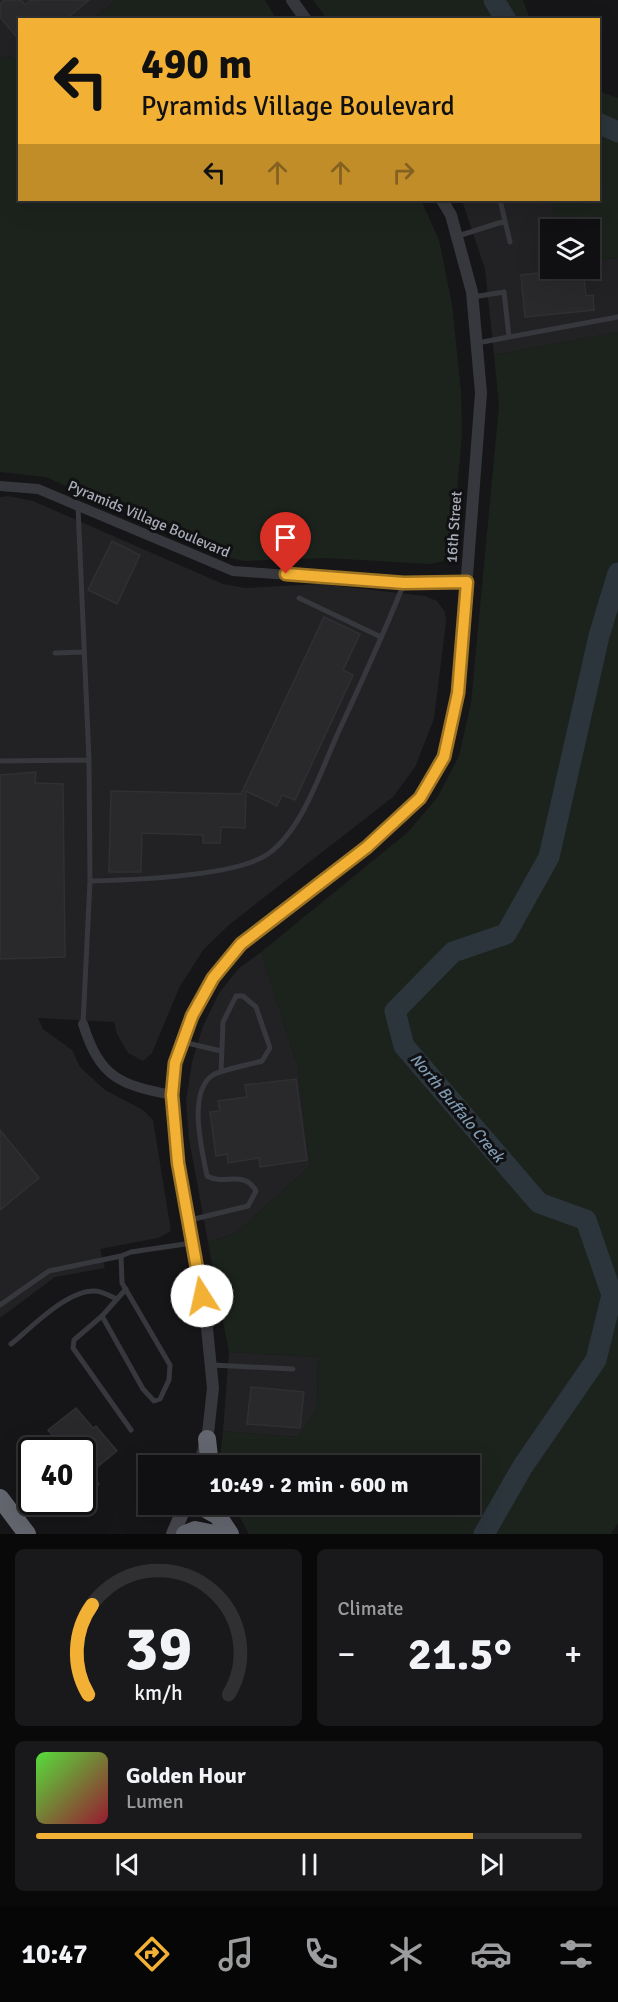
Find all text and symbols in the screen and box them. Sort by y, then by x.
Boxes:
text: 490 m [141,39,252,90]
icon: left [42,42,120,120]
text: Pyramids Village Boulevard [141,90,455,123]
icon: left [198,156,231,189]
icon: ahead [261,156,294,189]
icon: ahead [324,156,357,189]
icon: right [387,156,420,189]
map controls [540,219,600,279]
button: layers [540,219,600,279]
street label: Pyramids Village Boulevard [65,477,233,561]
street label: 16th Street [443,490,465,564]
pin [260,512,311,574]
icon: arrive [269,521,302,554]
water label: North Buffalo Creek [406,1050,510,1168]
position arrow [170,1264,234,1328]
speed limit sign: 40 [18,1437,96,1515]
text: 10:49 · 2 min · 600 m [209,1471,409,1498]
text: Climate [338,1596,403,1621]
text: 39 [125,1610,192,1687]
text: 21.5° [408,1627,512,1682]
text: − [338,1634,355,1675]
text: + [564,1634,582,1675]
text: km/h [134,1680,183,1706]
text: Golden Hour [126,1762,246,1789]
text: Lumen [126,1789,184,1814]
icon: previous [111,1848,144,1881]
icon: pause [293,1848,326,1881]
icon: next [475,1848,508,1881]
icon: directions [131,1933,173,1975]
icon: music [215,1933,257,1975]
icon: phone [300,1933,342,1975]
icon: climate [385,1933,427,1975]
icon: car [470,1933,512,1975]
icon: filters [555,1933,597,1975]
text: 10:47 [21,1938,88,1971]

